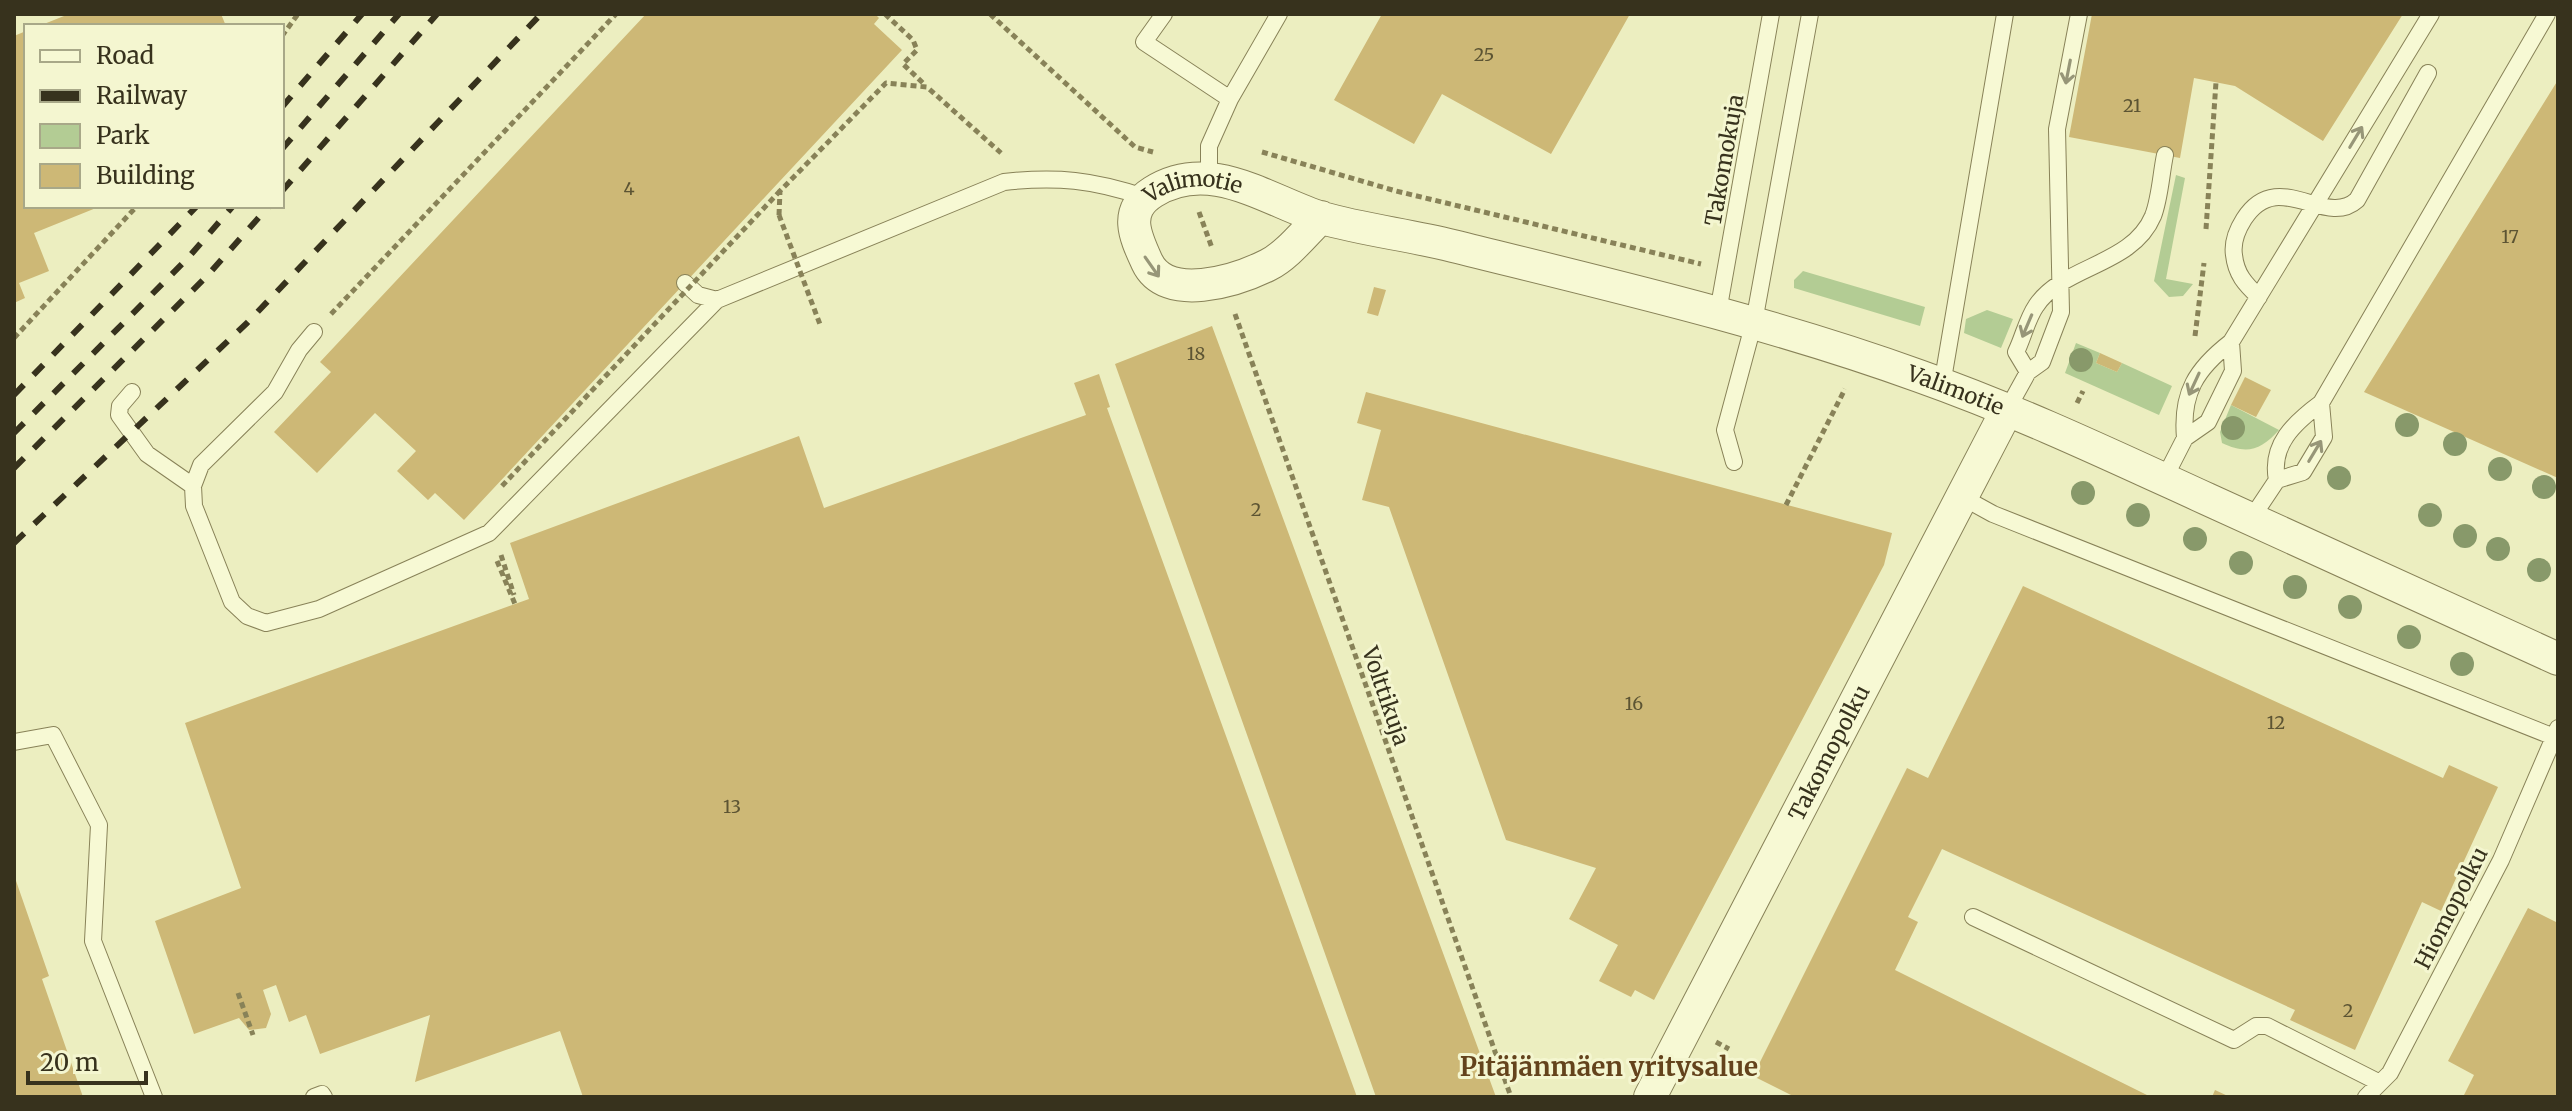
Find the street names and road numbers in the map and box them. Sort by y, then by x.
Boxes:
street label: Takomokuja [1699,92,1749,228]
street label: Valimotie [1137,164,1246,209]
street label: Valimotie [1902,359,2008,421]
street label: Volttikuja [1356,642,1416,749]
street label: Takomopolku [1782,680,1876,825]
street label: Hiomopolku [2408,842,2494,974]

